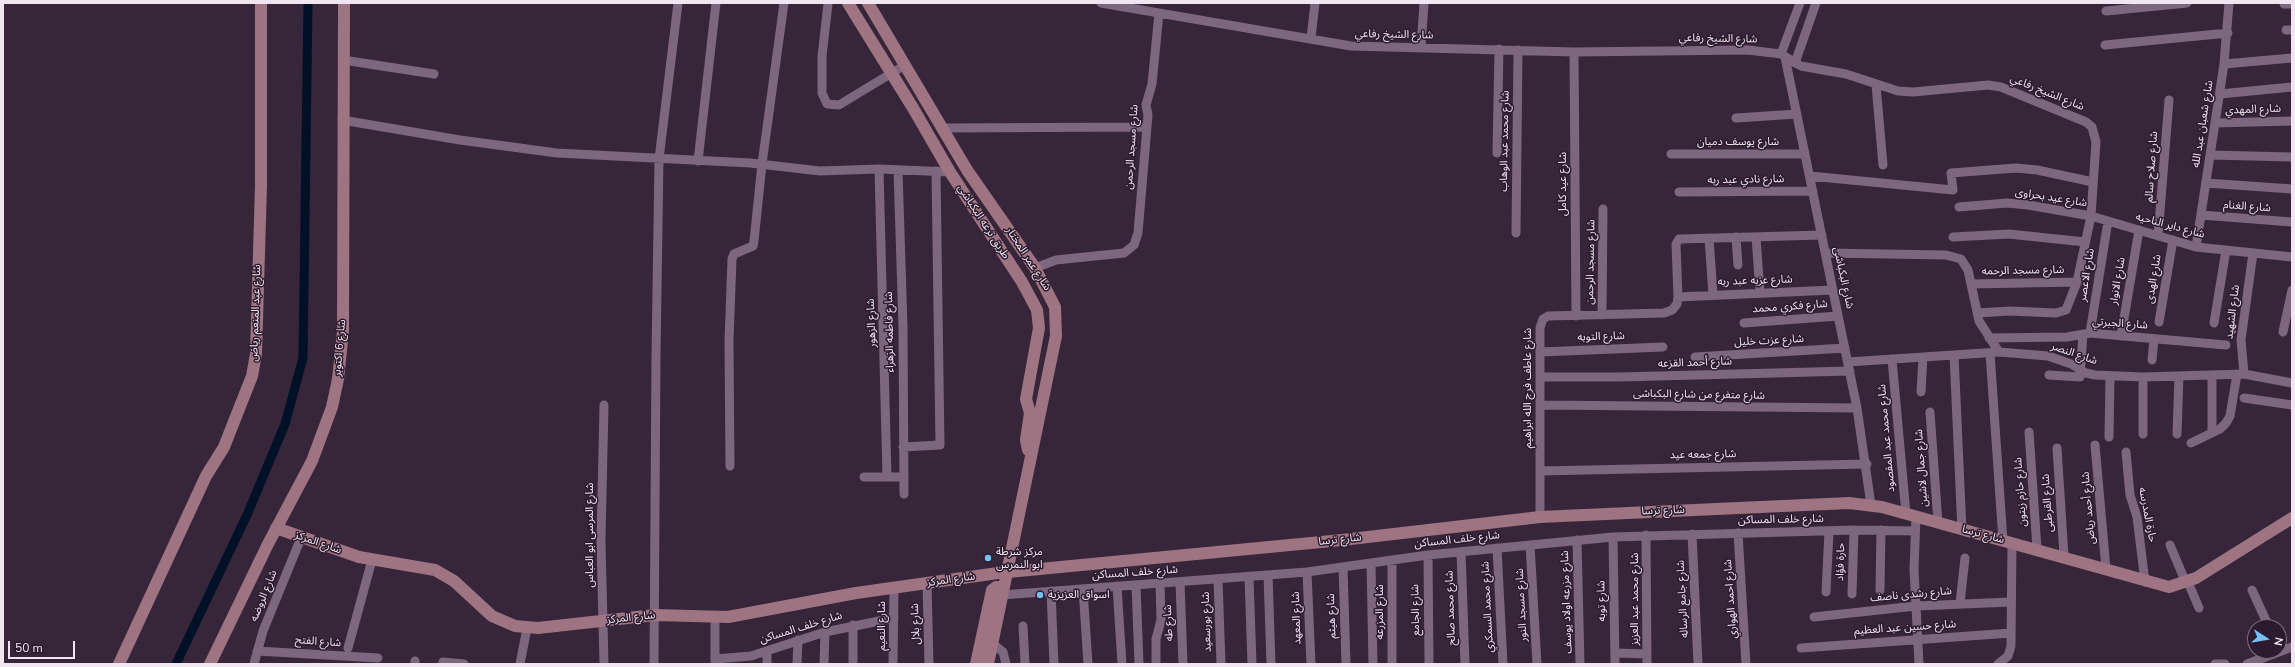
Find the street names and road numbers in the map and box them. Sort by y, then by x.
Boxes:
street label: شارع الشيخ رفاعي [1355,28,1433,42]
street label: شارع الشيخ رفاعي [1679,32,1757,46]
street label: شارع الشيخ رفاعي [2008,72,2086,114]
street label: شارع شعبان عبد الله [2190,79,2216,169]
street label: شارع محمد عبد الوهاب [1498,90,1512,192]
street label: شارع المهدي [2225,102,2281,118]
street label: شارع مسجد الرحمن [1122,104,1142,190]
street label: شارع صلاح سالم [2143,131,2161,203]
street label: شارع يوسف دميان [1697,135,1779,149]
street label: شارع عيد كامل [1556,152,1570,216]
street label: شارع نادي عبد ربه [1707,173,1785,187]
street label: طريق ترعه البكباشي [954,182,1012,262]
street label: شارع عيد بحراوى [2014,186,2088,210]
street label: شارع الغنام [2223,199,2271,215]
street label: شارع داير الناحيه [2134,210,2206,242]
street label: شارع مسجد الرحمن [1584,219,1598,305]
street label: شارع عمر المختار [1002,225,1054,293]
street label: شارع البكباشى [1830,246,1856,310]
street label: شارع الاعصر [2076,247,2098,303]
street label: شارع الهدى [2144,254,2164,304]
street label: شارع الانوار [2107,256,2129,306]
street label: شارع عبد المنعم رياض [248,264,264,362]
street label: شارع مسجد الرحمه [1982,264,2064,278]
street label: شارع عزبه عبد ربه [1717,273,1793,289]
street label: شارع الشهيد [2223,284,2243,340]
street label: شارع فاطمه الزهراء [883,291,897,373]
street label: شارع الزهور [865,298,879,348]
street label: شارع فكري محمد [1752,298,1828,316]
street label: شارع الجبرتي [2092,315,2148,333]
street label: شارع 6 اكتوبر [331,319,349,377]
street label: شارع عاطف فرج الله ابراهيم [1521,328,1535,448]
street label: شارع التوبه [1577,330,1625,344]
street label: شارع عزت خليل [1734,333,1804,349]
street label: شارع النصر [2049,340,2099,368]
street label: شارع أحمد القزعه [1658,355,1732,371]
street label: شارع محمد عبد المقصود [1876,384,1898,492]
street label: شارع متفرع من شارع البكباشى [1633,387,1765,403]
street label: شارع جمال لاشين [1913,429,1931,507]
street label: شارع جمعه عيد [1670,448,1736,462]
street label: شارع حازم زيتون [2012,457,2030,527]
street label: شارع أحمد رياض [2079,471,2099,545]
street label: شارع القرطبى [2039,473,2057,533]
street label: شارع المرسى ابو العباس [583,483,597,587]
street label: حارة المدرسه [2135,486,2159,544]
street label: شارع ترسا [1641,504,1685,518]
street label: شارع خلف المساكن [1738,513,1824,527]
street label: شارع ترسا [1960,523,2006,547]
street label: شارع المركز [293,529,343,557]
street label: شارع خلف المساكن [1414,529,1500,551]
street label: شارع ترسا [1318,531,1362,549]
street label: حارة فؤاد [1834,543,1848,581]
street label: شارع مزرعه اولاد يوسف [1559,550,1575,654]
street label: شارع محمد عبد العزيز [1628,553,1642,645]
street label: شارع احمد الهواري [1722,559,1740,639]
street label: شارع جامع الرساله [1674,560,1692,638]
street label: شارع محمد السمكري [1479,561,1497,653]
street label: شارع خلف المساكن [1092,563,1178,583]
street label: شارع الروضه [248,568,280,624]
street label: شارع مسجد النور [1513,568,1531,642]
street label: شارع المركز [926,570,976,590]
street label: شارع محمد صالح [1443,570,1459,646]
street label: شارع توبه [1595,580,1609,622]
street label: شارع المزرعه [1373,584,1387,640]
street label: شارع الجامع [1409,584,1423,636]
street label: شارع رشدى ناصف [1870,585,1952,605]
street label: شارع المعهد [1289,591,1305,645]
street label: شارع بورسعيد [1199,592,1215,652]
street label: شارع هيثم [1325,593,1339,639]
street label: شارع النعيم [875,601,889,651]
street label: شارع بلال [909,603,923,645]
street label: شارع طه [1161,604,1177,642]
street label: شارع المركز [606,609,656,627]
street label: شارع خلف المساكن [758,609,844,647]
street label: شارع حسين عبد العظيم [1853,618,1957,638]
street label: شارع الفتح [294,634,342,650]

